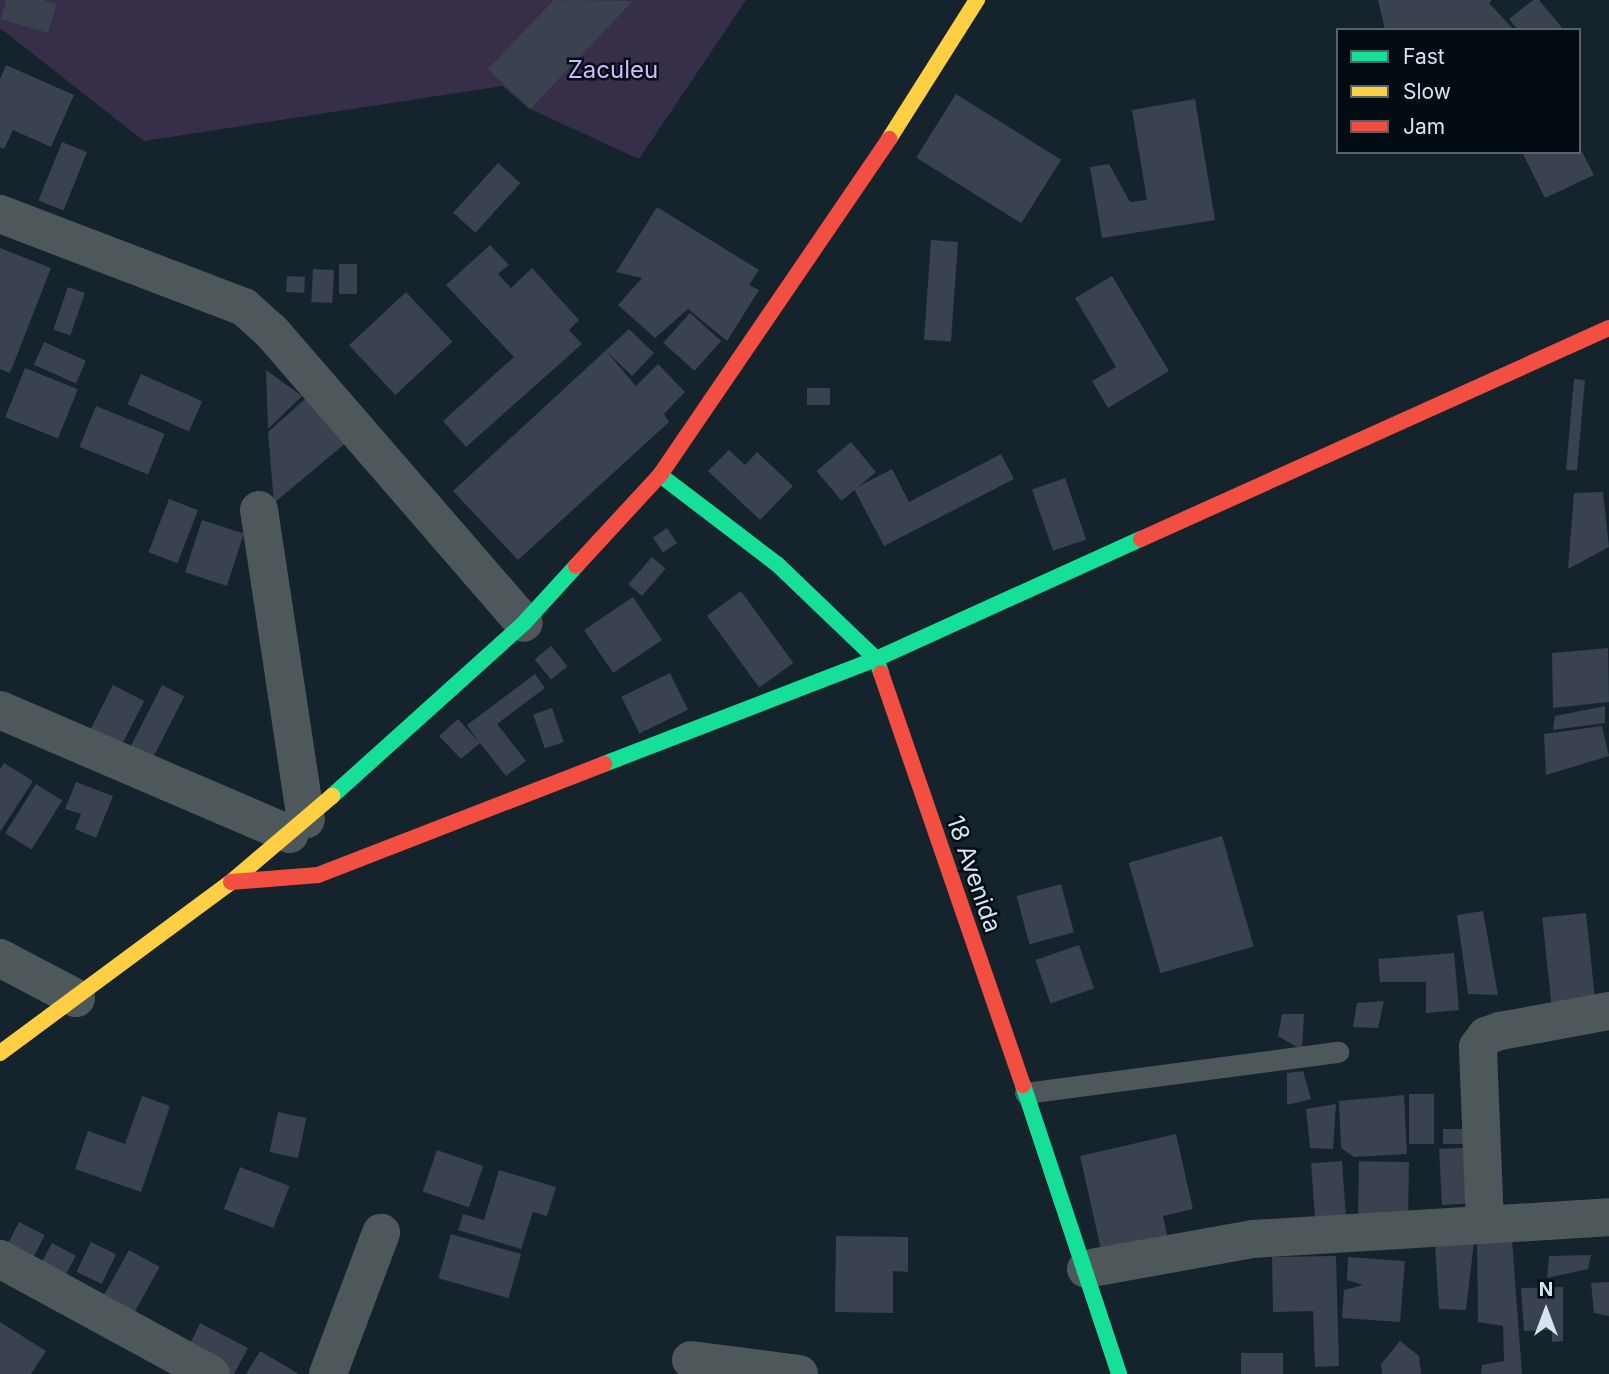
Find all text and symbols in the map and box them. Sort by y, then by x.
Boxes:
legend [1336,28,1581,154]
text: Fast [1403,44,1445,69]
park label: Zaculeu [568,56,658,84]
text: Slow [1403,79,1451,104]
text: Jam [1403,114,1445,139]
street label: 18 Avenida [941,812,1007,936]
north arrow [1511,1276,1581,1346]
text: N [1539,1278,1553,1301]

